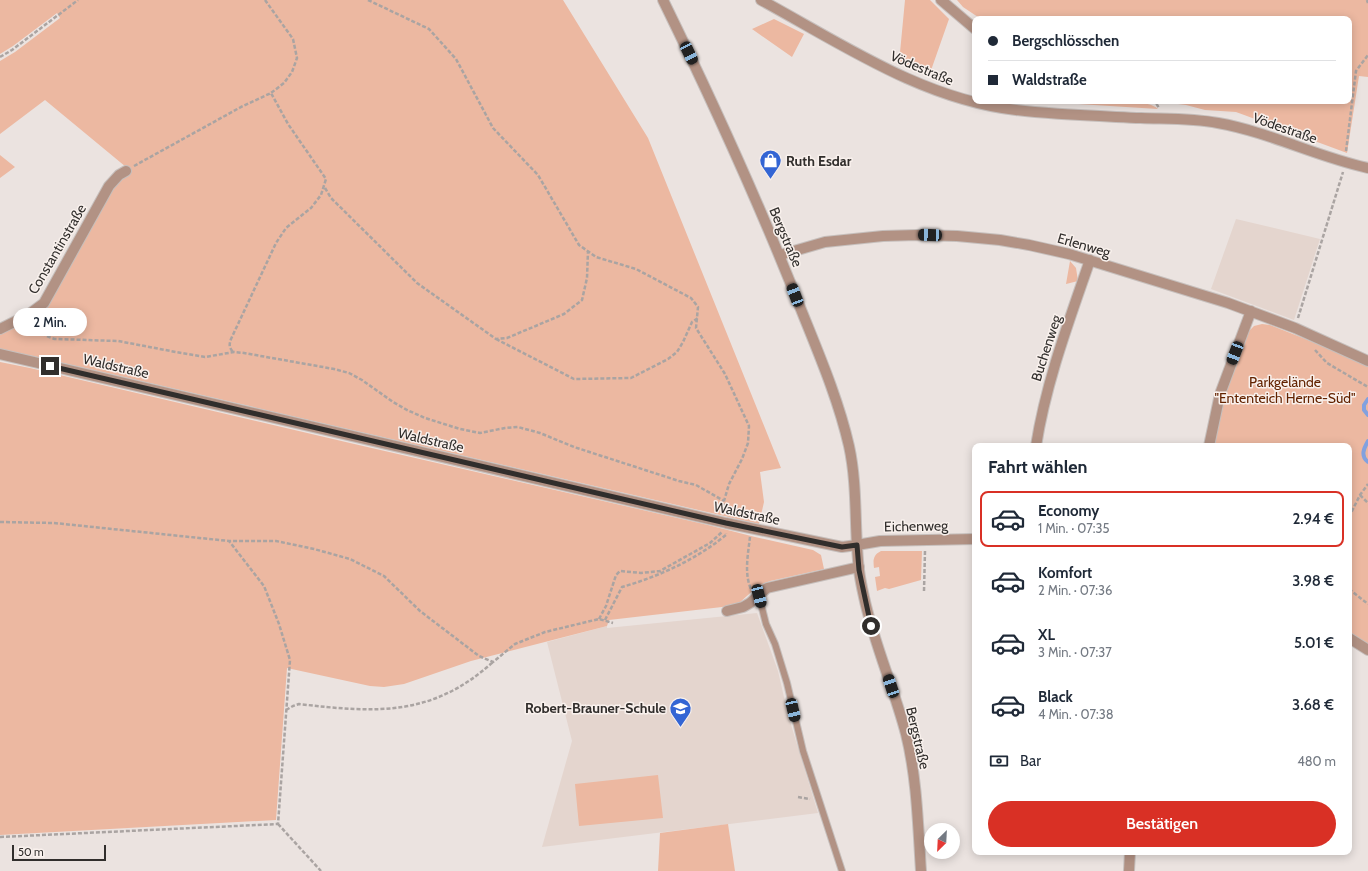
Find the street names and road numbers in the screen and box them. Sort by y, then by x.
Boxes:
street label: Vödestraße [888,47,956,89]
street label: Vödestraße [1250,109,1320,147]
street label: Constantinstraße [24,201,90,297]
street label: Bergstraße [765,204,807,270]
street label: Erlenweg [1055,229,1114,261]
street label: Buchenweg [1027,312,1065,383]
street label: Waldstraße [81,350,151,382]
street label: Waldstraße [396,424,466,456]
street label: Waldstraße [712,497,782,529]
street label: Eichenweg [884,516,949,536]
street label: Bergstraße [902,705,934,771]

